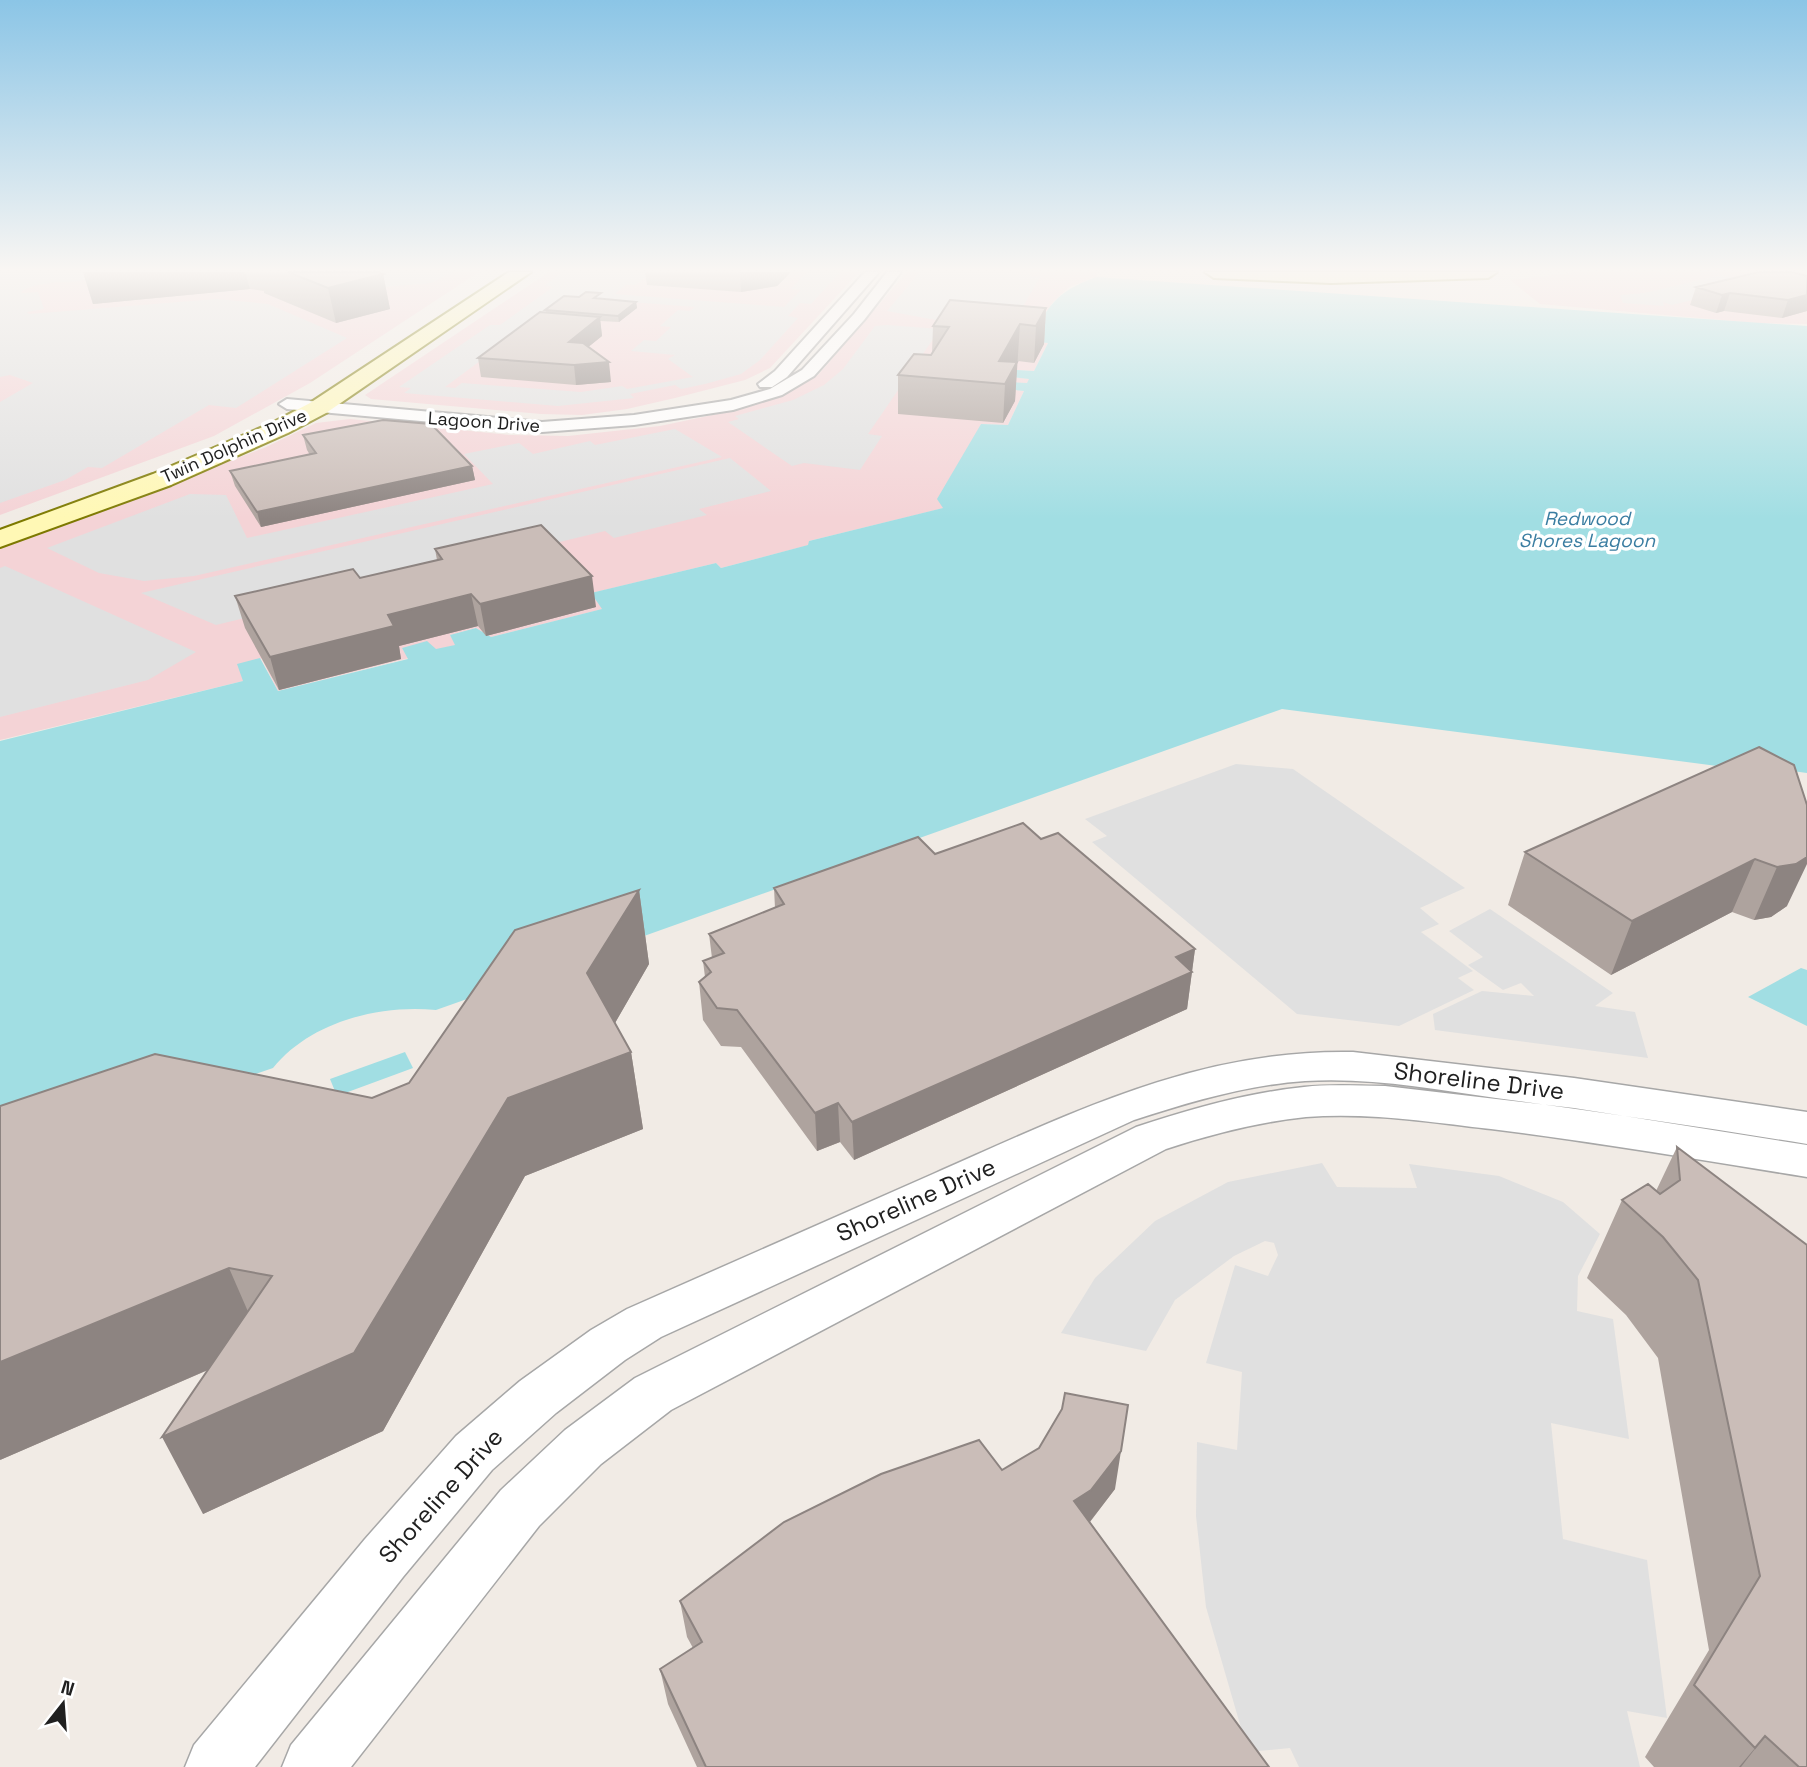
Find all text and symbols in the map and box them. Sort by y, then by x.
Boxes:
street label: Twin Dolphin Drive [157,403,310,488]
street label: Lagoon Drive [427,406,541,437]
water label: Redwood Shores Lagoon [1519,506,1656,553]
street label: Shoreline Drive [1392,1055,1566,1106]
street label: Shoreline Drive [831,1151,1000,1249]
street label: Shoreline Drive [372,1422,510,1570]
north arrow [28,1669,98,1739]
text: N [58,1674,78,1702]

